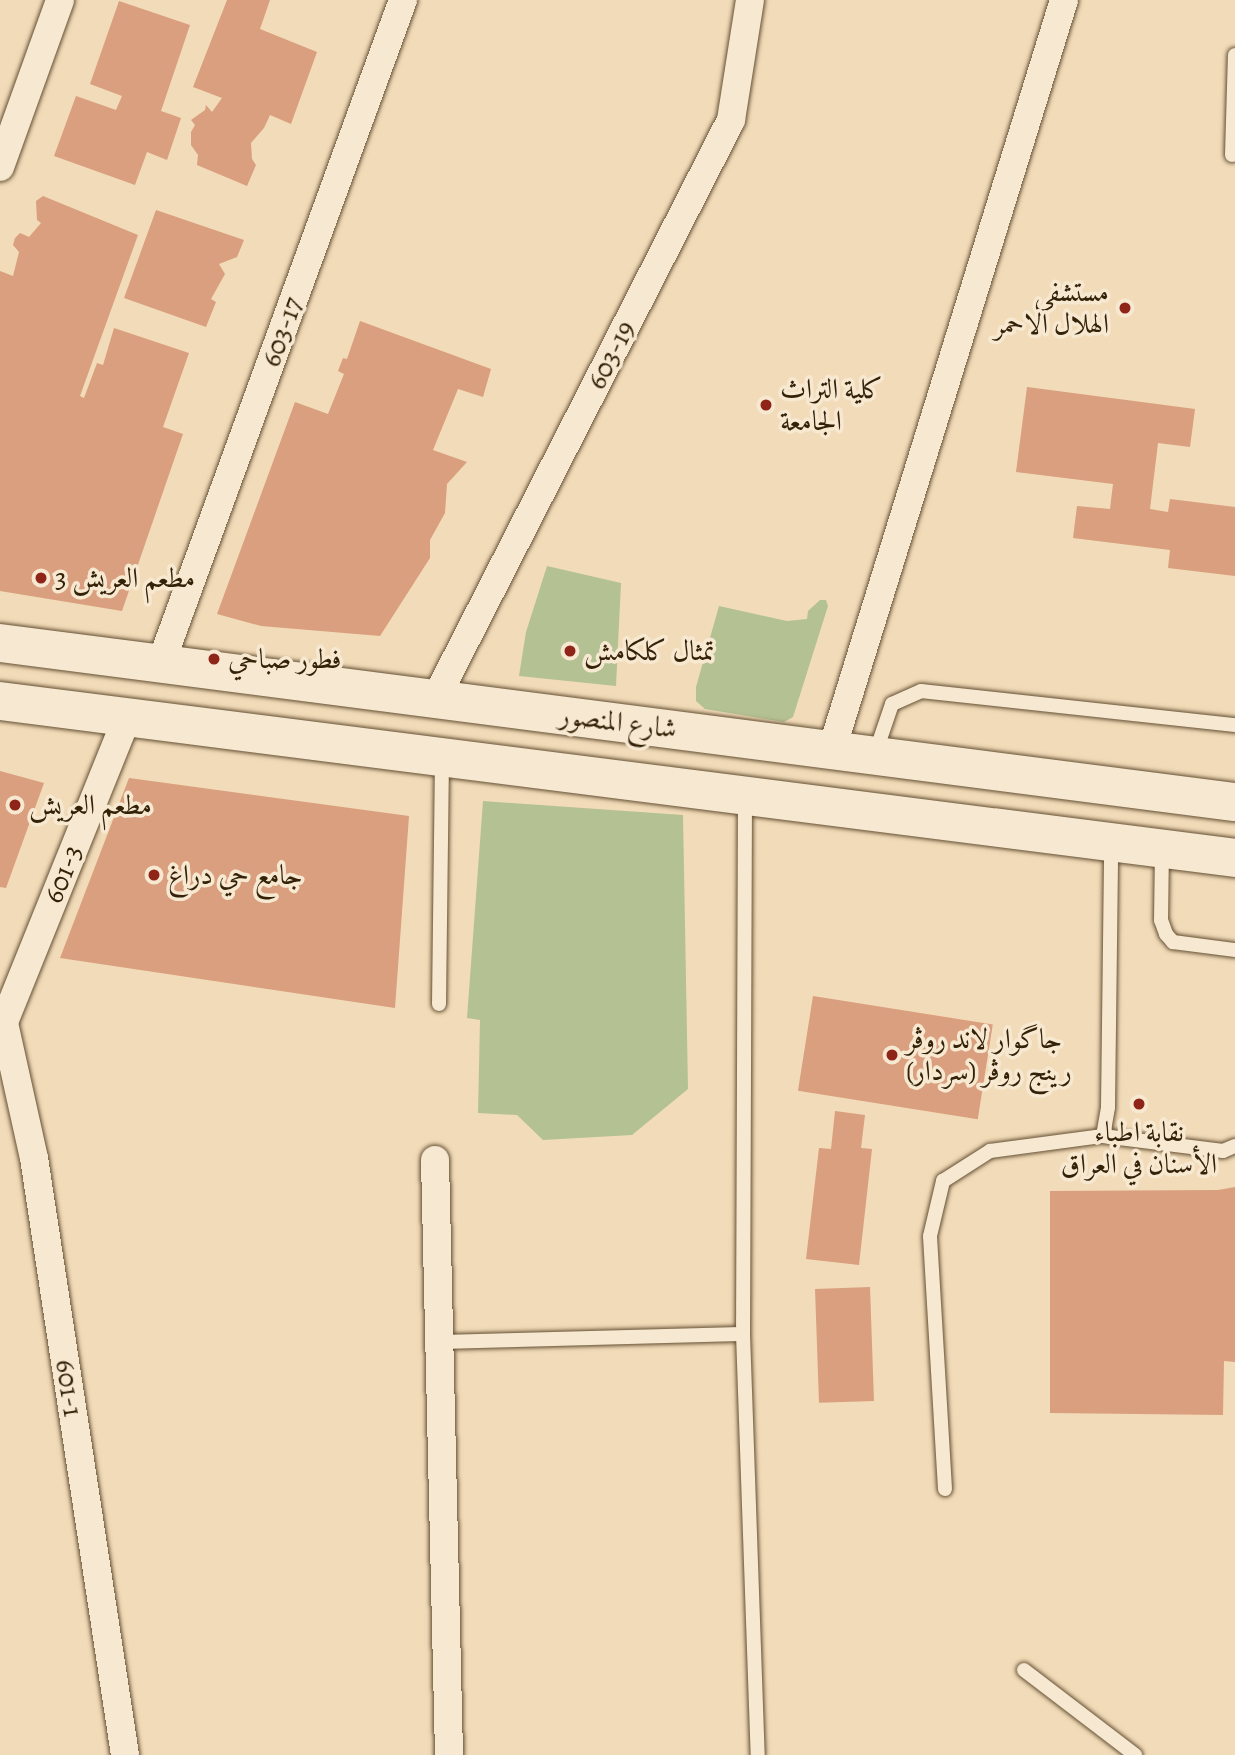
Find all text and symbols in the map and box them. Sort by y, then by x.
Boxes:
place label: مستشفى الهلال الاحمر [994,275,1109,341]
street label: 603-17 [254,293,310,371]
marker: مستشفى الهلال الاحمر [1115,298,1135,318]
street label: 603-19 [580,315,642,395]
place label: كلية التراث الجامعة [780,372,883,438]
marker: كلية التراث الجامعة [758,397,774,413]
place label: مطعم العريش 3 [55,561,195,595]
marker: مطعم العريش 3 [33,570,49,586]
place label: تمثال كلكامش [584,634,715,668]
place label: فطور صباحي [228,642,341,676]
marker: تمثال كلكامش [562,643,578,659]
marker: فطور صباحي [206,651,222,667]
street label: شارع المنصور [557,698,679,746]
place label: مطعم العريش [29,788,152,822]
marker: مطعم العريش [7,797,23,813]
street label: 601-3 [36,840,90,908]
place label: جامع حي دراغ [168,858,303,892]
marker: جامع حي دراغ [146,867,162,883]
place label: جاگوار لاند روڤر رينج روڤر (سردار) [906,1022,1072,1088]
marker: جاگوار لاند روڤر رينج روڤر (سردار) [884,1047,900,1063]
marker: نقابة اطباء الأسنان في العراق [1131,1096,1147,1112]
place label: نقابة اطباء الأسنان في العراق [1061,1115,1217,1181]
street label: 601-1 [48,1357,90,1419]

